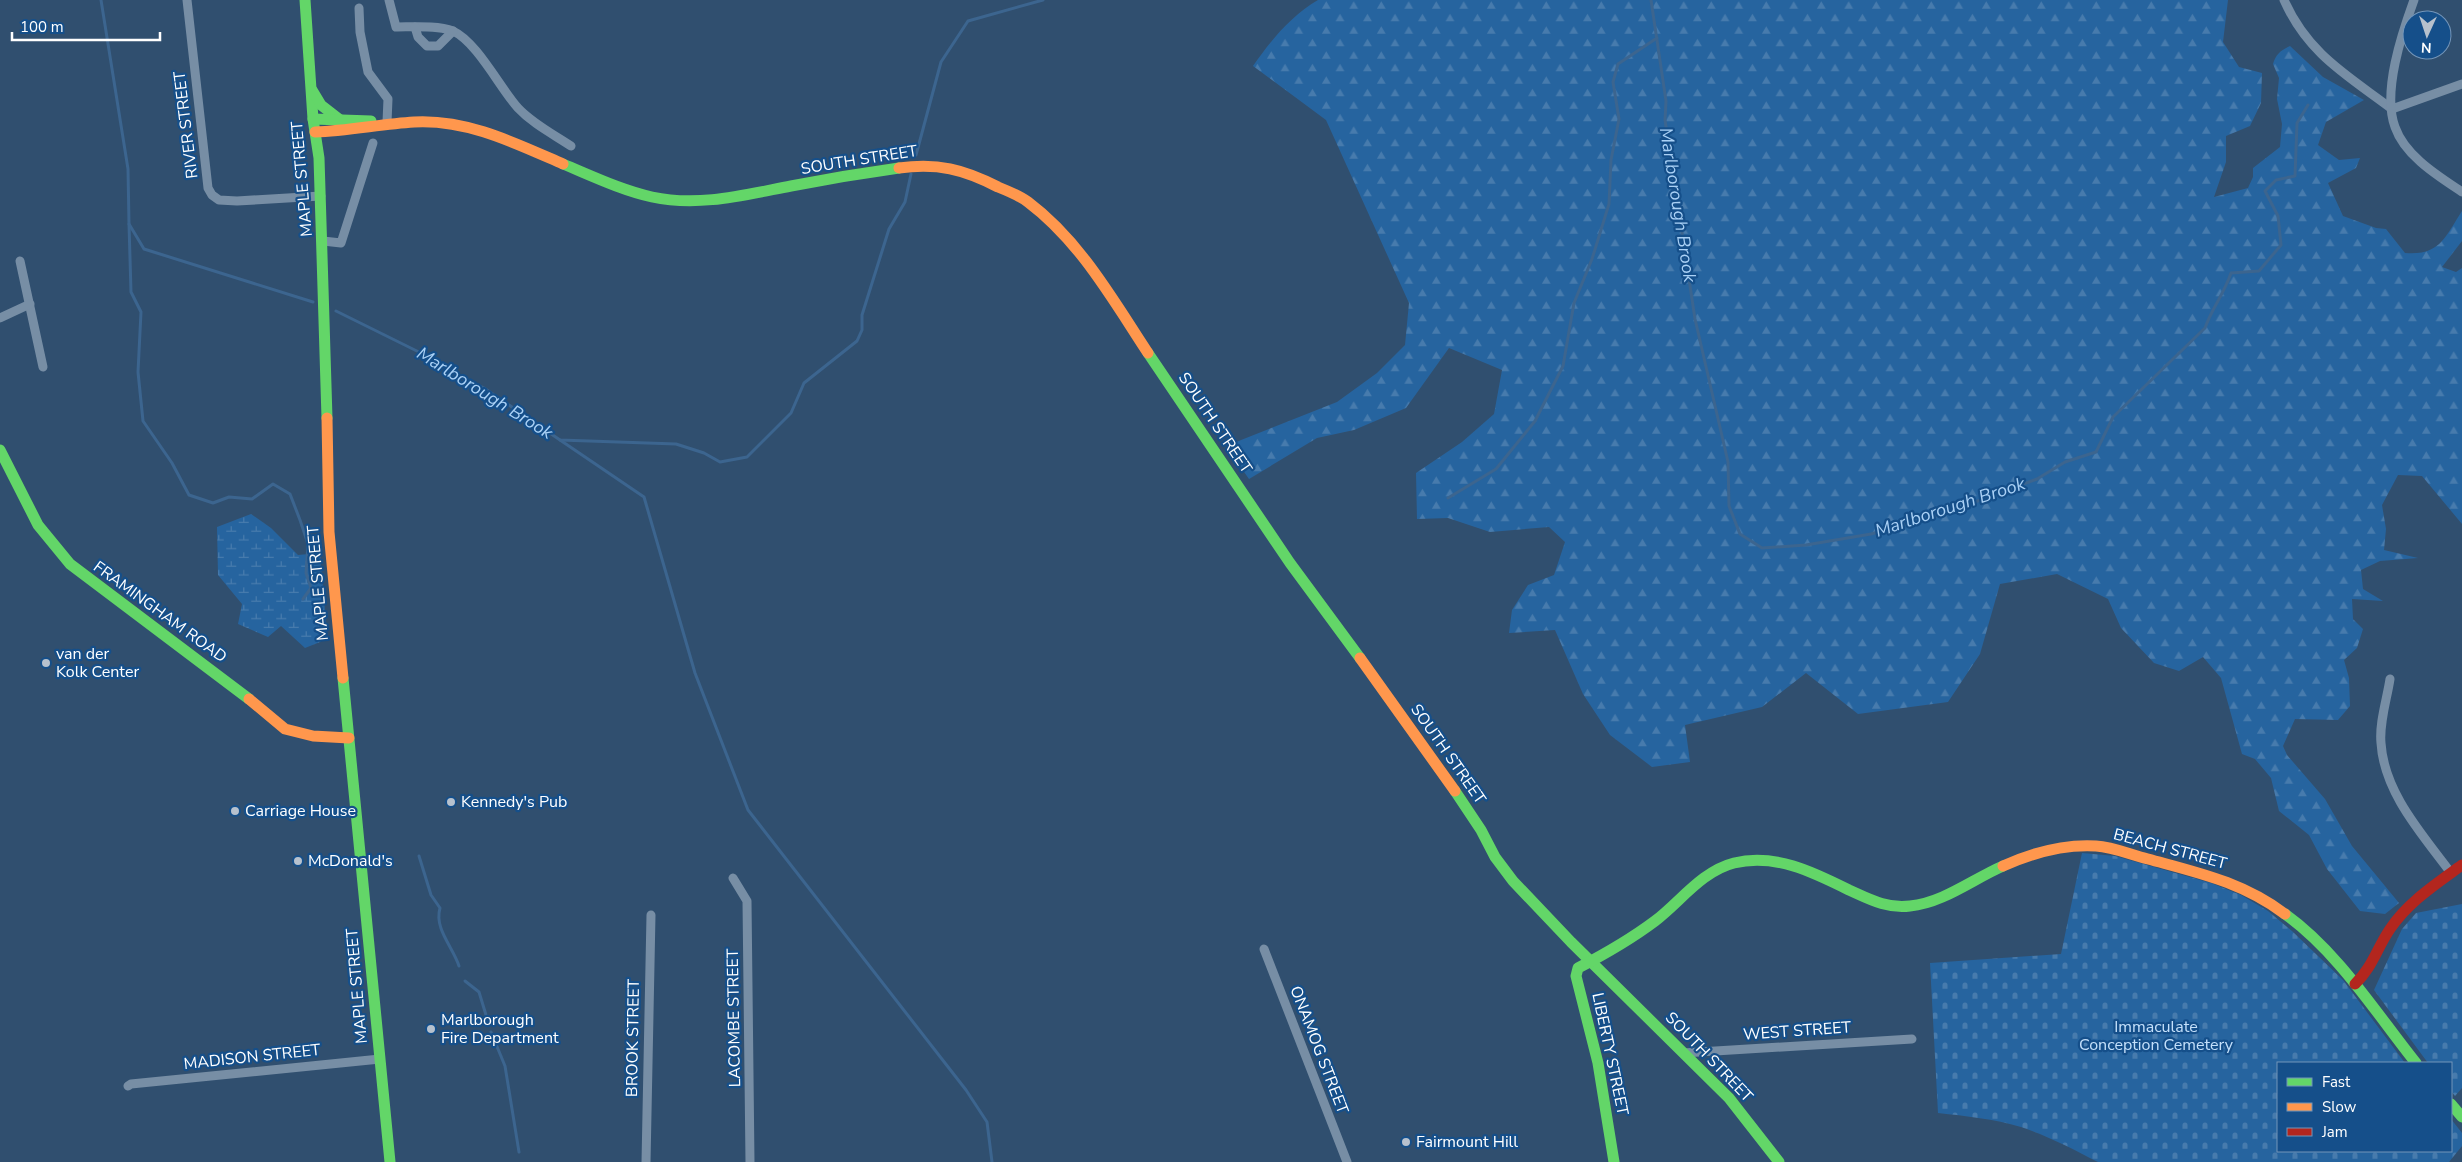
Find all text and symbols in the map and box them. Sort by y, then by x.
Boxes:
scale bar [12,10,160,42]
north arrow [2402,10,2452,60]
text: 100 m [20,17,64,37]
text: N [2421,38,2432,57]
street label: RIVER STREET [168,70,203,180]
street label: MAPLE STREET [286,120,318,238]
water label: Marlborough Brook [1654,126,1702,285]
street label: SOUTH STREET [799,140,919,180]
water label: Marlborough Brook [412,341,559,445]
street label: SOUTH STREET [1173,368,1257,478]
water label: Marlborough Brook [1872,471,2029,543]
street label: MAPLE STREET [302,524,334,642]
street label: FRAMINGHAM ROAD [89,556,231,668]
place label: van der Kolk Center [56,643,139,683]
marker: van der Kolk Center [40,657,52,669]
street label: SOUTH STREET [1405,699,1491,809]
place label: Kennedy's Pub [461,791,567,813]
marker: Kennedy's Pub [445,796,457,808]
place label: Carriage House [245,800,356,822]
marker: Carriage House [229,805,241,817]
street label: BEACH STREET [2111,823,2229,875]
place label: McDonald's [308,850,393,872]
marker: McDonald's [292,855,304,867]
street label: MAPLE STREET [341,927,373,1045]
street label: LACOMBE STREET [722,948,746,1087]
street label: BROOK STREET [621,978,645,1097]
street label: ONAMOG STREET [1284,983,1354,1118]
street label: LIBERTY STREET [1586,991,1634,1118]
street label: SOUTH STREET [1660,1007,1758,1107]
place label: Marlborough Fire Department [441,1009,559,1049]
street label: WEST STREET [1742,1016,1852,1046]
park label: Immaculate Conception Cemetery [2079,1016,2234,1056]
marker: Marlborough Fire Department [425,1023,437,1035]
street label: MADISON STREET [183,1039,322,1075]
legend [2277,1062,2452,1152]
text: Fast [2322,1072,2351,1092]
text: Slow [2322,1097,2357,1117]
text: Jam [2321,1122,2348,1142]
place label: Fairmount Hill [1416,1131,1518,1153]
marker: Fairmount Hill [1400,1136,1412,1148]

